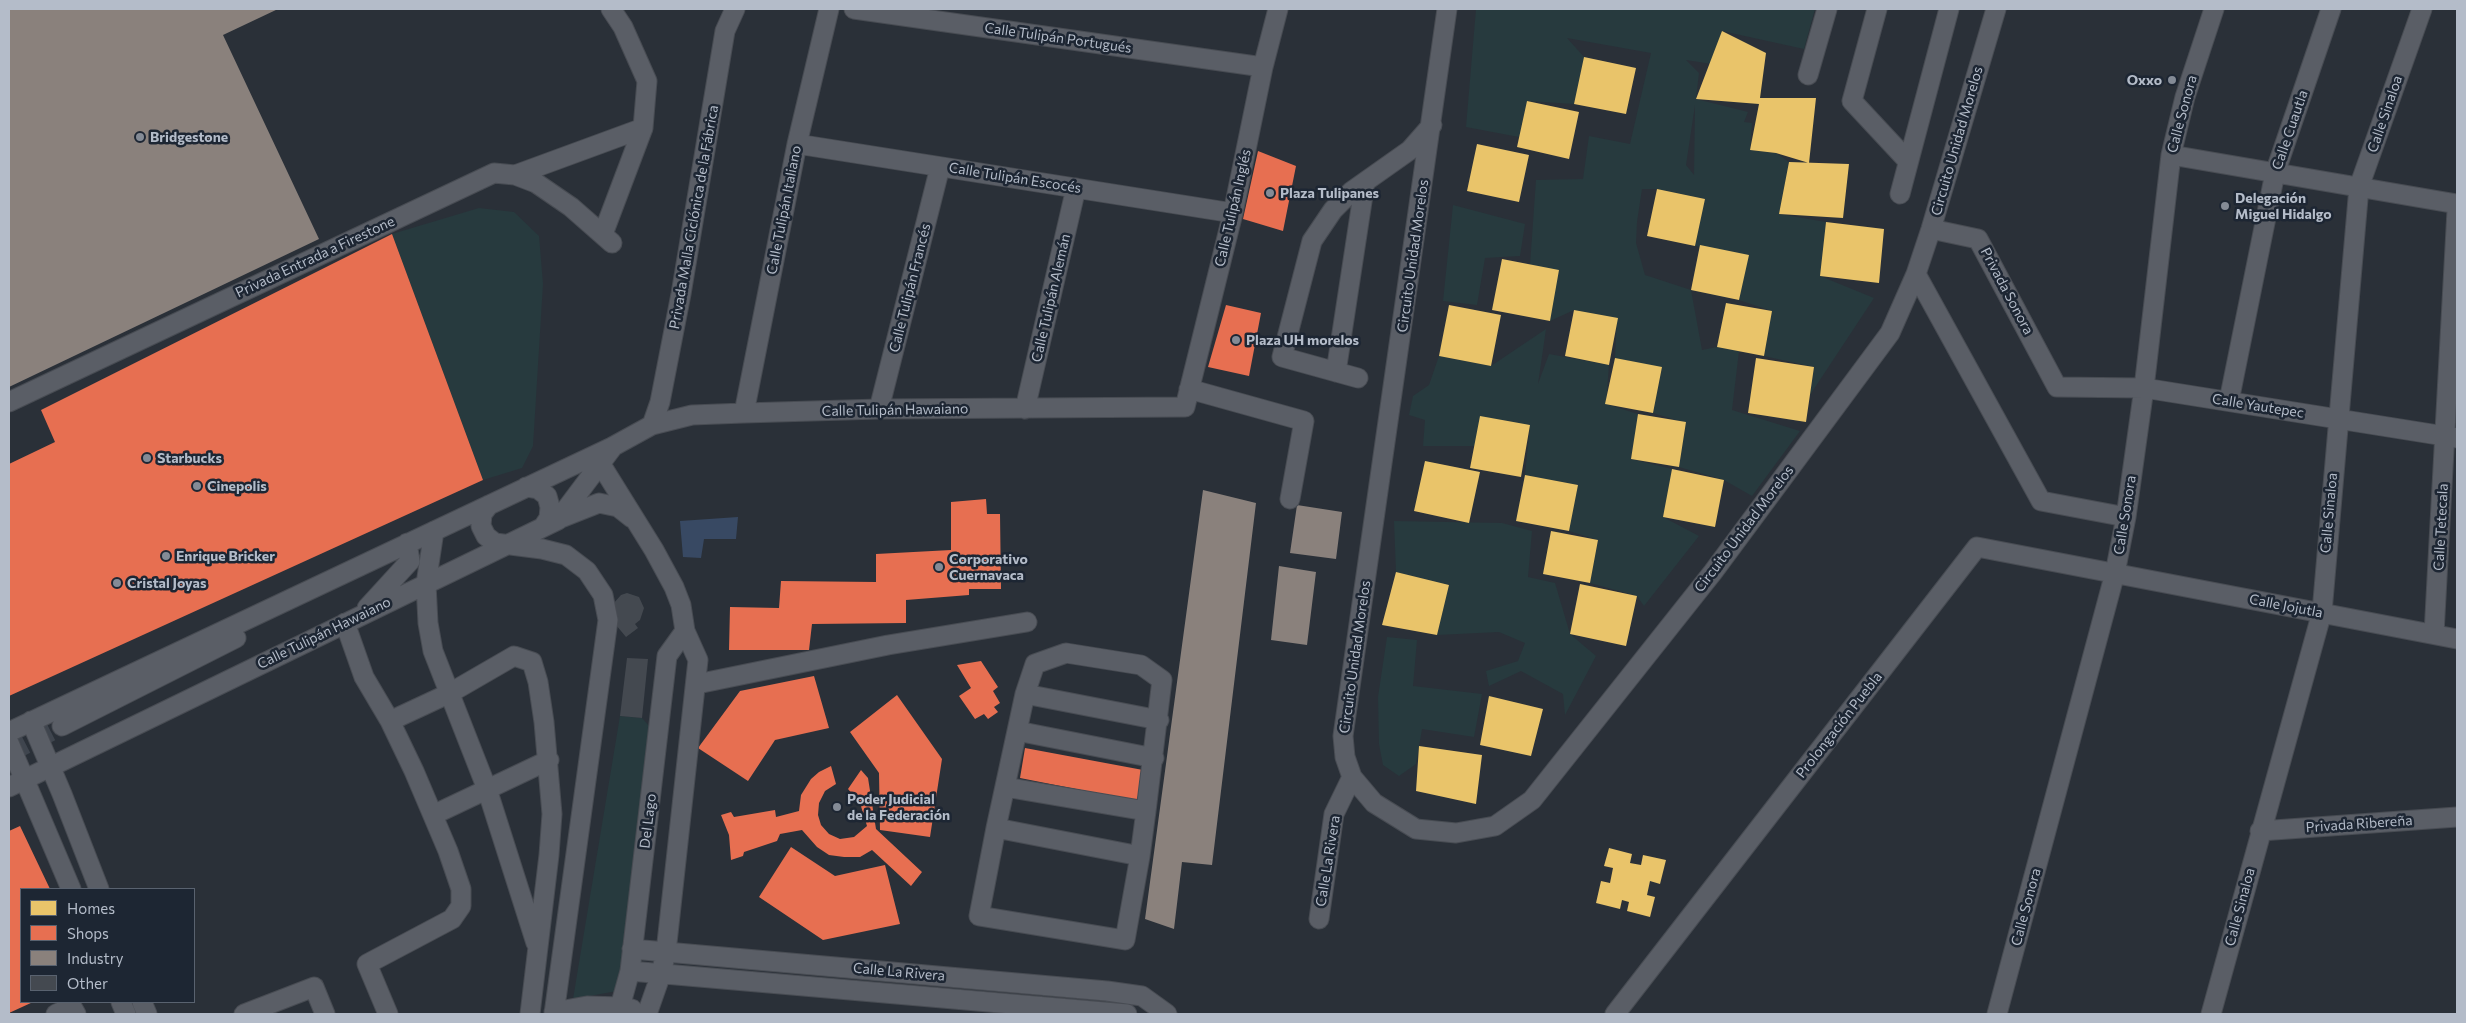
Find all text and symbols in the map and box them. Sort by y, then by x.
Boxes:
street label: Calle Tulipán Portugués [983,19,1133,57]
street label: Circuito Unidad Morelos [1928,65,1986,217]
place label: Oxxo [2127,72,2162,88]
street label: Calle Sonora [2164,73,2200,155]
street label: Calle Sinaloa [2364,73,2406,155]
marker: Oxxo [2166,74,2178,86]
street label: Calle Cuautla [2269,88,2311,172]
street label: Privada Malla Ciclónica de la Fábrica [666,104,722,330]
place label: Bridgestone [150,129,228,145]
marker: Bridgestone [134,131,146,143]
street label: Calle Tulipán Italiano [763,144,805,276]
street label: Calle Tulipán Inglés [1211,148,1255,268]
street label: Calle Tulipán Escocés [948,159,1082,197]
street label: Circuito Unidad Morelos [1394,178,1432,334]
place label: Plaza Tulipanes [1280,185,1379,201]
marker: Plaza Tulipanes [1264,187,1276,199]
place label: Delegación Miguel Hidalgo [2235,190,2332,222]
marker: Delegación Miguel Hidalgo [2219,200,2231,212]
street label: Privada Entrada a Firestone [233,213,397,301]
street label: Calle Tulipán Francés [886,222,934,354]
street label: Calle Tulipán Alemán [1028,232,1074,364]
street label: Privada Sonora [1977,245,2037,337]
place label: Plaza UH morelos [1246,332,1359,348]
marker: Plaza UH morelos [1230,334,1242,346]
street label: Calle Yautepec [2211,390,2305,422]
street label: Calle Tulipán Hawaiano [822,400,968,420]
place label: Starbucks [157,450,222,466]
marker: Starbucks [141,452,153,464]
street label: Circuito Unidad Morelos [1691,462,1797,596]
street label: Calle Sinaloa [2317,472,2341,554]
street label: Calle Sonora [2110,474,2140,556]
place label: Cinepolis [207,478,267,494]
marker: Cinepolis [191,480,203,492]
street label: Calle Tetecala [2430,483,2452,571]
place label: Enrique Bricker [176,548,275,564]
marker: Enrique Bricker [160,550,172,562]
place label: Corporativo Cuernavaca [949,551,1028,584]
marker: Corporativo Cuernavaca [933,561,945,573]
place label: Cristal Joyas [127,575,206,591]
marker: Cristal Joyas [111,577,123,589]
street label: Circuito Unidad Morelos [1336,579,1374,735]
street label: Calle Jojutla [2248,591,2324,621]
street label: Calle Tulipán Hawaiano [254,593,394,673]
street label: Prolongación Puebla [1792,669,1886,781]
place label: Poder Judicial de la Federación [847,791,950,824]
street label: Del Lago [636,793,660,849]
marker: Poder Judicial de la Federación [831,801,843,813]
street label: Privada Ribereña [2305,812,2413,836]
street label: Calle La Rivera [1312,814,1344,908]
street label: Calle Sonora [2008,866,2044,948]
street label: Calle Sinaloa [2221,866,2259,948]
legend [20,888,195,1003]
text: Homes [67,899,115,917]
text: Shops [67,924,109,942]
text: Industry [67,949,124,967]
street label: Calle La Rivera [852,960,946,984]
text: Other [67,974,108,992]

